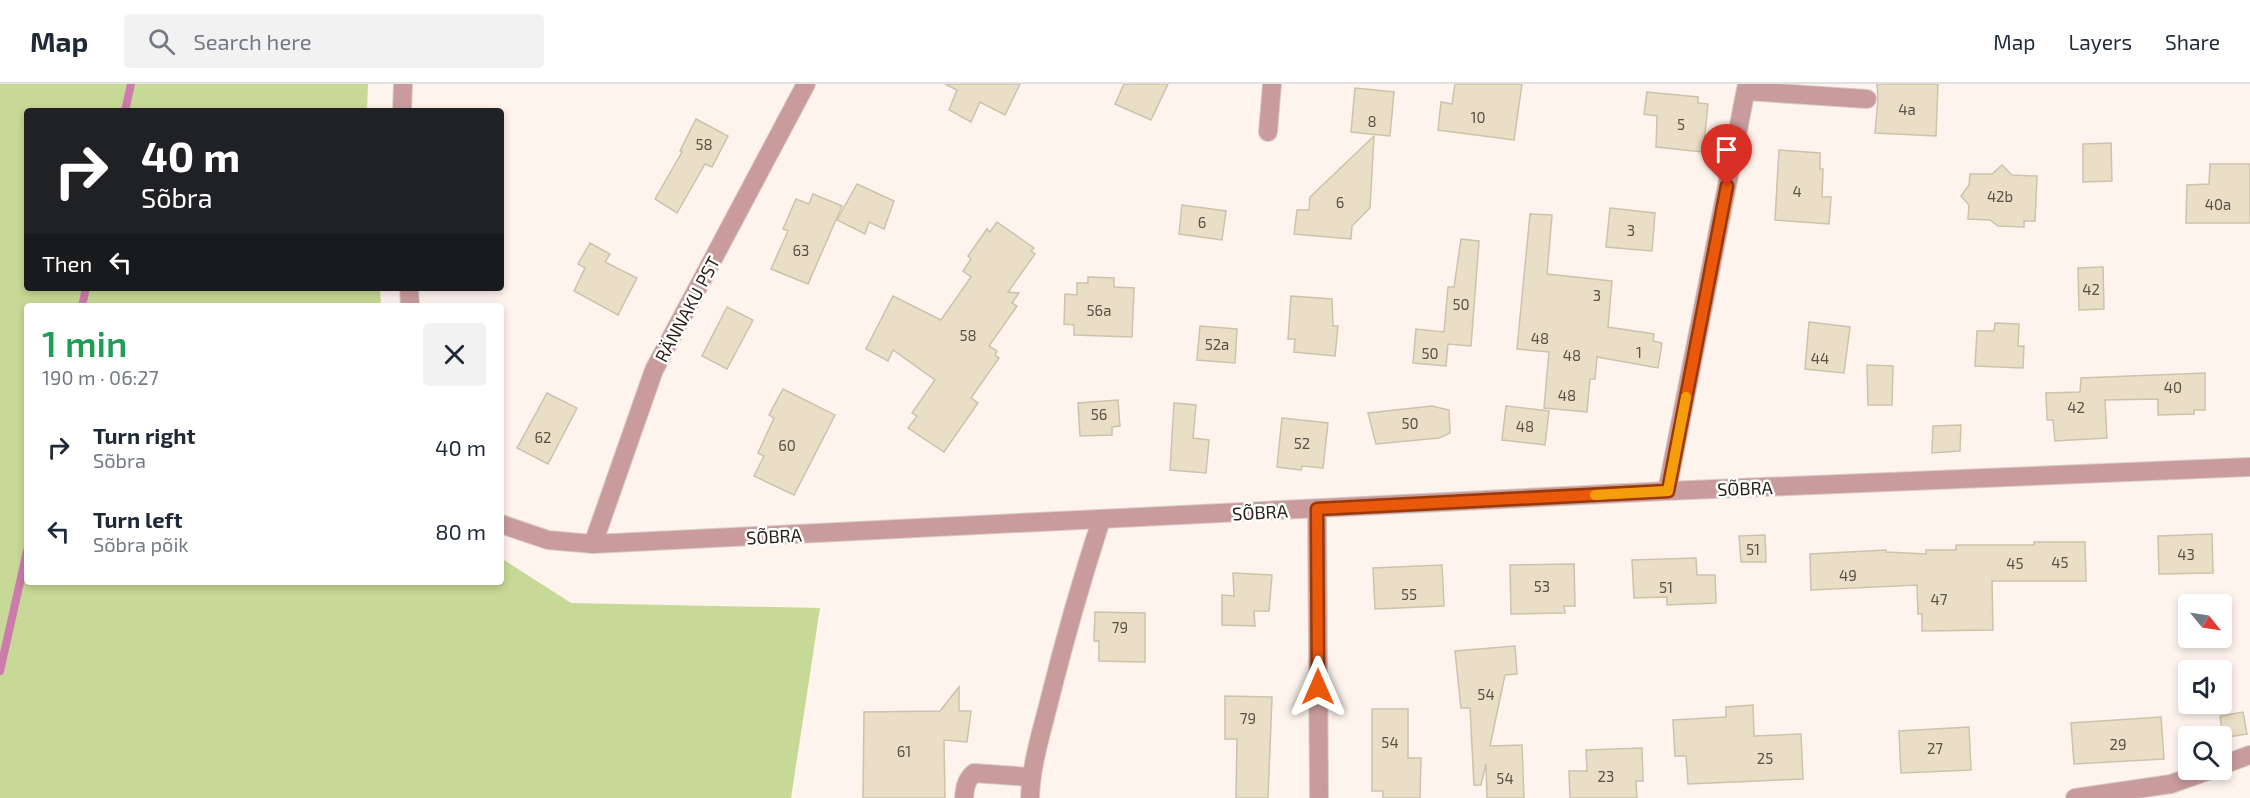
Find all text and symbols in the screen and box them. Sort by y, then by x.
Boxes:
search box [124,14,544,68]
text: Map [30,24,88,58]
icon: search [145,25,178,58]
text: Search here [193,28,312,54]
text: Map [1993,29,2035,54]
text: Layers [2068,29,2132,54]
text: Share [2165,29,2220,54]
house number: 4a [1898,100,1916,118]
house number: 10 [1470,108,1486,126]
house number: 8 [1367,112,1377,130]
house number: 5 [1677,115,1685,133]
pin [1701,124,1752,186]
text: 40 m [141,130,240,180]
icon: right [42,132,120,210]
icon: arrive [1710,133,1743,166]
house number: 58 [695,135,713,153]
text: Sõbra [141,181,213,213]
house number: 4 [1792,182,1802,200]
house number: 42b [1987,187,2013,205]
house number: 6 [1336,193,1344,211]
house number: 40a [2205,195,2231,213]
house number: 6 [1198,213,1206,231]
house number: 3 [1627,221,1635,239]
house number: 63 [793,241,809,259]
icon: left [104,246,137,279]
text: Then [42,250,92,276]
street label: RÄNNAKU PST [650,252,724,366]
house number: 42 [2082,280,2100,298]
house number: 3 [1593,286,1601,304]
house number: 50 [1452,295,1470,313]
house number: 56a [1087,301,1111,319]
text: 1 min [42,321,127,364]
button: close [423,323,486,386]
house number: 58 [959,326,977,344]
house number: 48 [1531,329,1549,347]
house number: 52a [1205,335,1229,353]
house number: 1 [1636,343,1642,361]
house number: 50 [1421,344,1439,362]
house number: 48 [1563,346,1581,364]
house number: 44 [1811,349,1829,367]
text: 190 m · 06:27 [42,365,159,389]
house number: 40 [2164,378,2182,396]
house number: 48 [1558,386,1576,404]
house number: 42 [2067,398,2085,416]
house number: 56 [1091,405,1107,423]
house number: 50 [1401,414,1419,432]
house number: 48 [1516,417,1534,435]
text: Turn right [93,422,195,448]
house number: 62 [534,428,552,446]
icon: right [42,431,75,464]
text: 40 m [435,434,486,460]
house number: 52 [1294,434,1310,452]
house number: 60 [778,436,796,454]
text: Sõbra [93,448,146,472]
street label: SÕBRA [1717,476,1774,500]
street label: SÕBRA [1232,500,1289,524]
text: Turn left [93,506,182,532]
icon: left [42,515,75,548]
text: 80 m [435,518,486,544]
street label: SÕBRA [746,524,803,548]
text: Sõbra põik [93,532,189,556]
house number: 51 [1746,540,1760,558]
house number: 43 [2177,545,2195,563]
house number: 45 [2051,553,2069,571]
house number: 45 [2006,554,2024,572]
house number: 49 [1839,566,1857,584]
house number: 53 [1534,577,1550,595]
house number: 51 [1659,578,1673,596]
house number: 55 [1401,585,1417,603]
house number: 47 [1931,590,1948,608]
north arrow [2178,594,2232,648]
map controls [2178,594,2232,780]
house number: 79 [1112,618,1128,636]
position arrow [1286,655,1350,719]
button: sound [2178,660,2232,714]
house number: 54 [1477,685,1495,703]
house number: 79 [1240,709,1256,727]
button: search [2178,726,2232,780]
house number: 54 [1381,733,1399,751]
house number: 29 [2109,735,2127,753]
house number: 27 [1927,739,1943,757]
house number: 61 [897,742,911,760]
house number: 25 [1757,749,1773,767]
house number: 23 [1598,767,1614,785]
house number: 54 [1496,769,1514,787]

